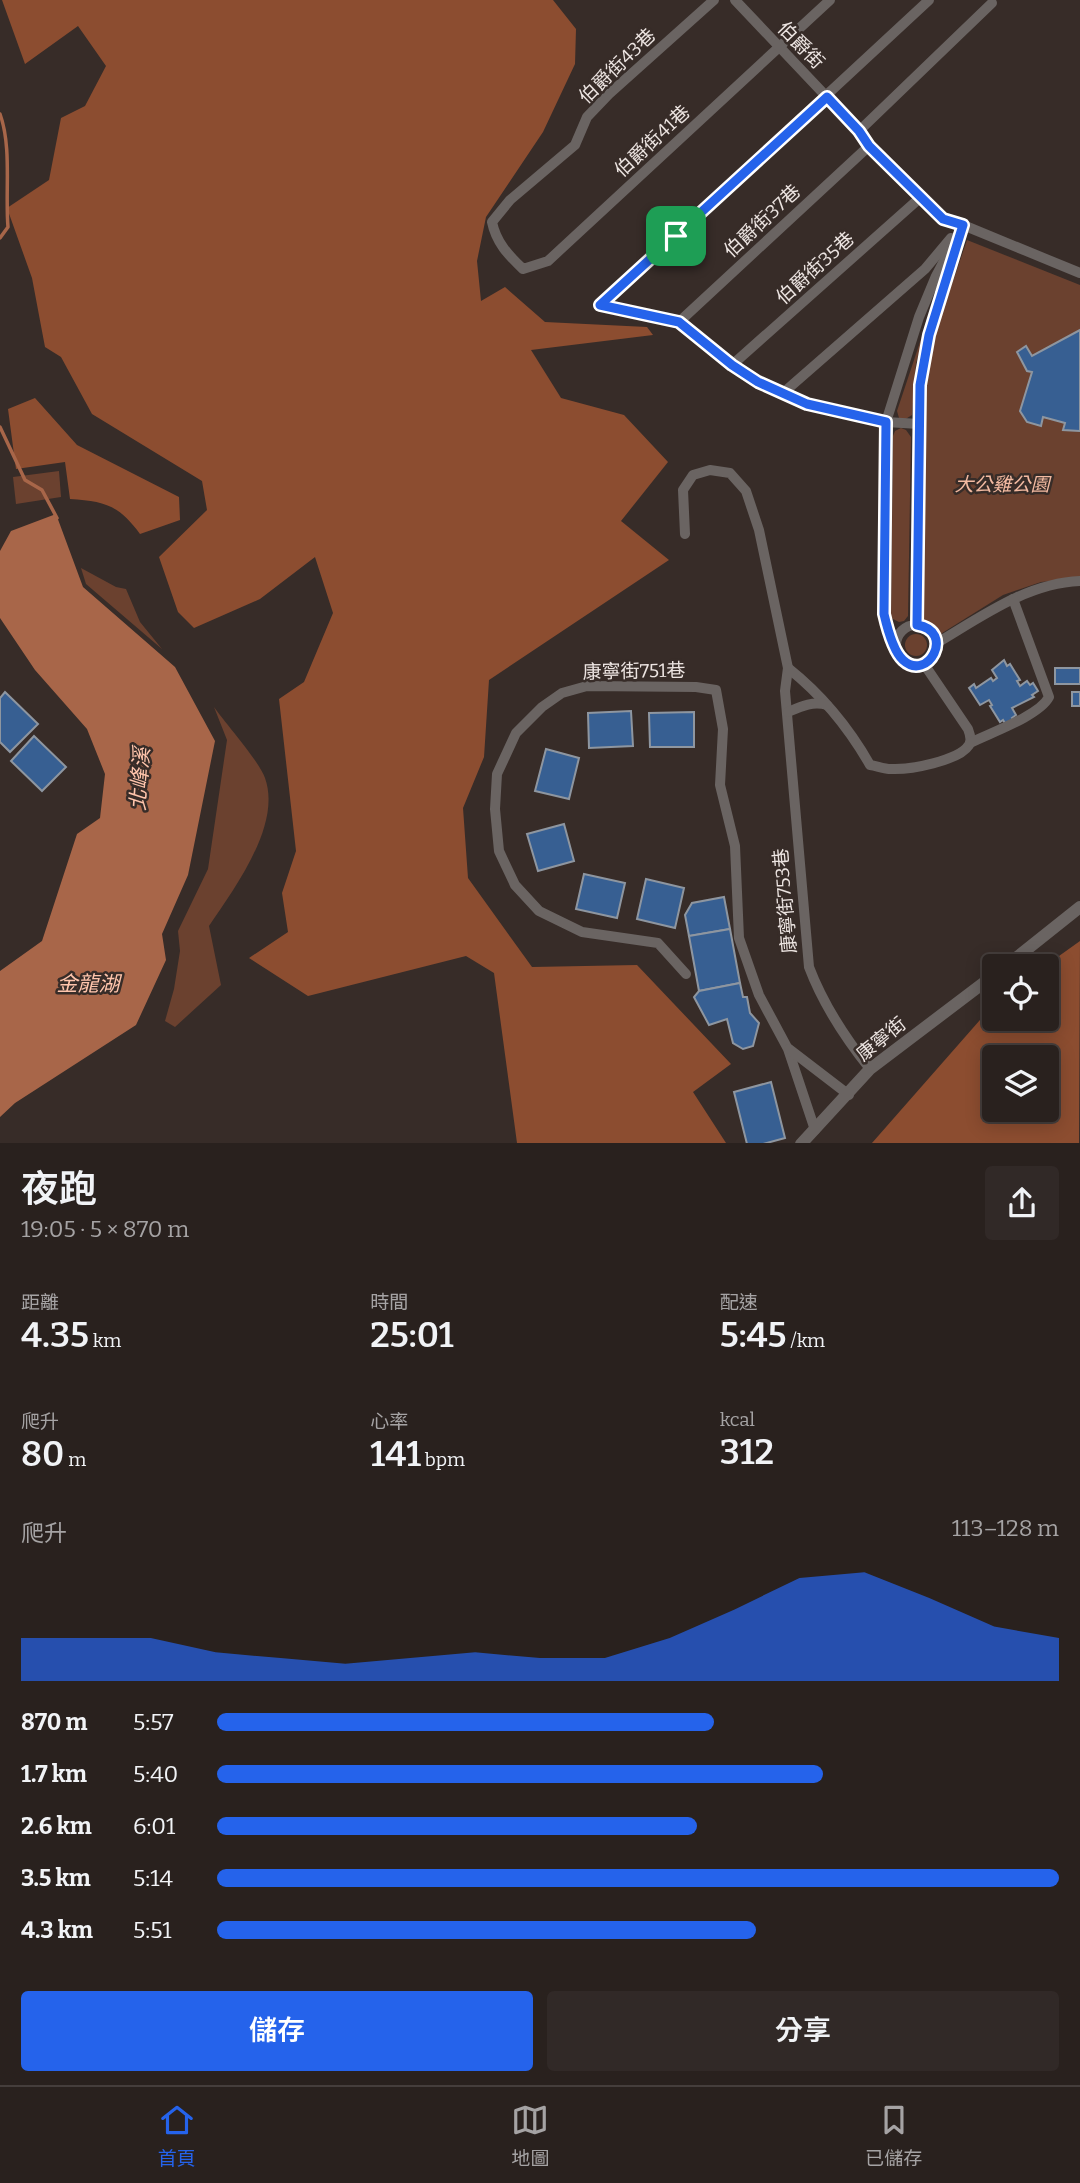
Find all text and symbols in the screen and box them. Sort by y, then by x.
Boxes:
street label: 伯爵街 [773,17,829,73]
street label: 伯爵街43巷 [574,24,660,108]
street label: 伯爵街41巷 [609,100,695,182]
street label: 伯爵街37巷 [719,180,805,262]
pin [646,206,706,266]
icon: arrive [657,217,695,255]
street label: 伯爵街35巷 [771,227,859,309]
park label: 大公雞公園 [954,473,1052,496]
street label: 康寧街751巷 [582,659,686,683]
water label: 北峰溪 [125,744,155,811]
street label: 康寧街753巷 [769,847,801,955]
map controls [982,954,1059,1122]
button: locate [982,954,1059,1031]
water label: 金龍湖 [57,971,122,997]
street label: 康寧街 [852,1012,910,1066]
button: layers [982,1045,1059,1122]
text: 夜跑 [21,1166,97,1212]
button: share [985,1166,1059,1240]
text: 19:05 · 5 × 870 m [21,1215,189,1243]
text: 距離 [21,1291,59,1314]
text: 時間 [370,1291,408,1314]
text: 配速 [720,1291,758,1314]
text: 4.35 [21,1314,89,1356]
text: 25:01 [370,1314,454,1356]
text: 5:45 [720,1314,787,1356]
text: km [89,1329,121,1352]
text: /km [787,1329,825,1352]
text: kcal [720,1408,755,1431]
text: 爬升 [21,1410,59,1433]
text: 心率 [370,1410,408,1433]
text: 312 [720,1431,774,1473]
text: 80 [21,1433,64,1475]
text: 141 [370,1433,421,1475]
text: m [64,1448,86,1471]
text: bpm [421,1448,465,1471]
text: 113–128 m [952,1514,1059,1542]
text: 爬升 [21,1519,67,1547]
text: 870 m [21,1708,88,1736]
text: 5:57 [133,1708,174,1736]
text: 1.7 km [21,1760,87,1788]
text: 5:40 [133,1760,178,1788]
text: 2.6 km [21,1812,92,1840]
text: 6:01 [133,1812,175,1840]
text: 3.5 km [21,1864,91,1892]
text: 5:14 [133,1864,173,1892]
text: 4.3 km [21,1916,93,1944]
text: 5:51 [133,1916,172,1944]
button: 儲存 [21,1991,533,2071]
button: 分享 [547,1991,1059,2071]
tab: 首頁 [158,2101,196,2170]
tab: 地圖 [511,2101,549,2170]
tab: 已儲存 [865,2101,922,2170]

